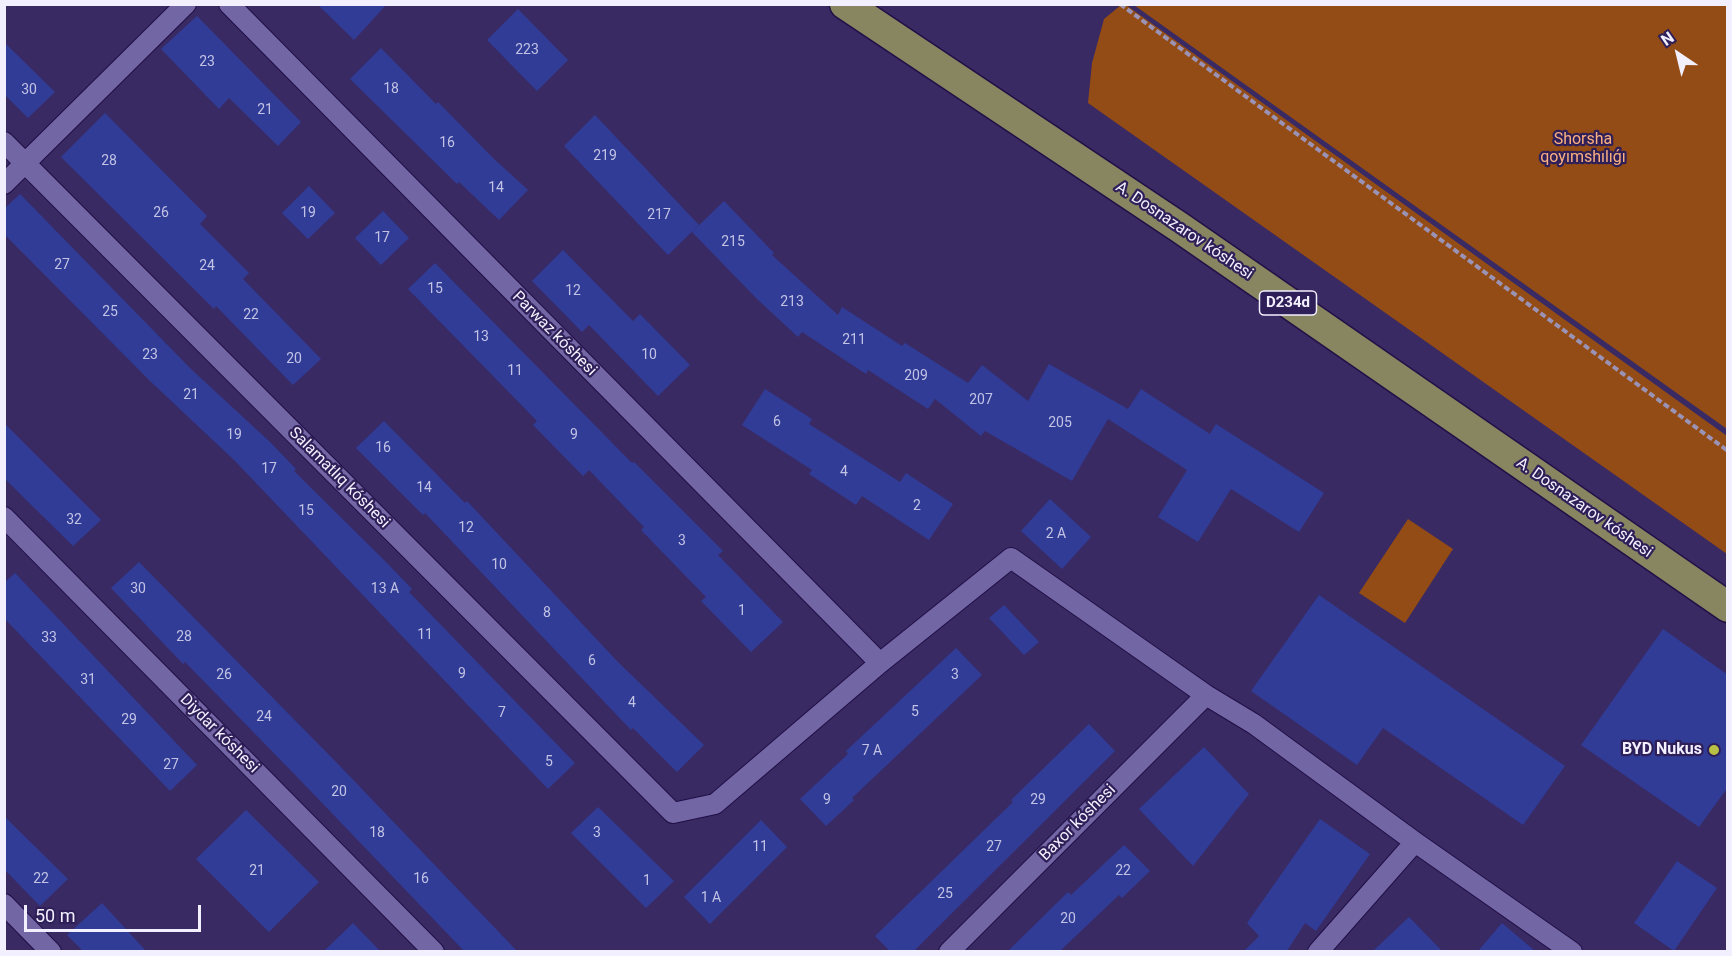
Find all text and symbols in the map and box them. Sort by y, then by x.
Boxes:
north arrow [1648,24,1708,84]
text: N [1657,28,1677,50]
house number: 223 [515,42,539,58]
house number: 23 [199,54,215,70]
house number: 18 [383,81,399,97]
house number: 30 [21,82,37,98]
house number: 21 [257,102,273,118]
park label: Shorsha qoyımshılıǵı [1540,130,1626,168]
house number: 16 [439,135,455,151]
house number: 219 [593,148,617,164]
house number: 28 [101,153,117,169]
street label: A. Dosnazarov kóshesi [1112,178,1256,284]
house number: 14 [488,180,504,196]
house number: 26 [153,205,169,221]
house number: 19 [300,205,316,221]
house number: 217 [647,207,671,223]
house number: 17 [374,230,390,246]
house number: 215 [721,234,745,250]
house number: 27 [54,257,70,273]
house number: 24 [199,258,215,274]
house number: 15 [427,281,443,297]
house number: 12 [565,283,581,299]
street label: Parwaz kóshesi [508,288,600,380]
road number: D234d [1260,291,1316,315]
house number: 213 [780,294,804,310]
house number: 25 [102,304,118,320]
house number: 22 [243,307,259,323]
house number: 13 [473,329,489,345]
house number: 211 [842,332,866,348]
house number: 23 [142,347,158,363]
house number: 10 [641,347,657,363]
house number: 20 [286,351,302,367]
house number: 11 [507,363,523,379]
house number: 209 [904,368,928,384]
house number: 21 [183,387,199,403]
house number: 207 [969,392,993,408]
house number: 6 [773,414,781,430]
house number: 205 [1048,415,1072,431]
street label: Salamatlıq kóshesi [285,424,393,532]
house number: 19 [226,427,242,443]
house number: 9 [570,427,578,443]
house number: 16 [375,440,391,456]
street label: A. Dosnazarov kóshesi [1512,454,1656,562]
house number: 17 [261,461,277,477]
house number: 4 [840,464,848,480]
house number: 14 [416,480,432,496]
house number: 2 [913,498,921,514]
house number: 15 [298,503,314,519]
house number: 32 [66,512,82,528]
house number: 12 [458,520,474,536]
house number: 2 А [1046,526,1066,542]
house number: 3 [678,533,686,549]
house number: 10 [491,557,507,573]
house number: 30 [130,581,146,597]
house number: 13 А [371,581,399,597]
house number: 1 [738,603,746,619]
house number: 8 [543,605,551,621]
house number: 11 [417,627,433,643]
house number: 28 [176,629,192,645]
house number: 33 [41,630,57,646]
house number: 6 [588,653,596,669]
house number: 9 [458,666,466,682]
house number: 26 [216,667,232,683]
house number: 3 [951,667,959,683]
house number: 31 [80,672,96,688]
street label: Diydar kóshesi [175,690,263,778]
house number: 4 [628,695,636,711]
house number: 5 [911,704,919,720]
house number: 7 [498,705,506,721]
house number: 24 [256,709,272,725]
house number: 29 [121,712,137,728]
place label: BYD Nukus [1622,740,1702,760]
house number: 7 А [862,743,882,759]
marker: BYD Nukus [1707,743,1721,757]
house number: 5 [545,754,553,770]
house number: 27 [163,757,179,773]
street label: Baxor kóshesi [1036,781,1120,865]
house number: 20 [331,784,347,800]
house number: 9 [823,792,831,808]
house number: 29 [1030,792,1046,808]
house number: 18 [369,825,385,841]
house number: 3 [593,825,601,841]
house number: 11 [752,839,768,855]
house number: 27 [986,839,1002,855]
house number: 21 [249,863,265,879]
house number: 22 [1115,863,1131,879]
house number: 22 [33,871,49,887]
house number: 16 [413,871,429,887]
house number: 1 [643,873,651,889]
house number: 25 [937,886,953,902]
house number: 1 А [701,890,721,906]
scale bar [27,893,204,931]
text: 50 m [35,905,75,926]
house number: 20 [1060,911,1076,927]

